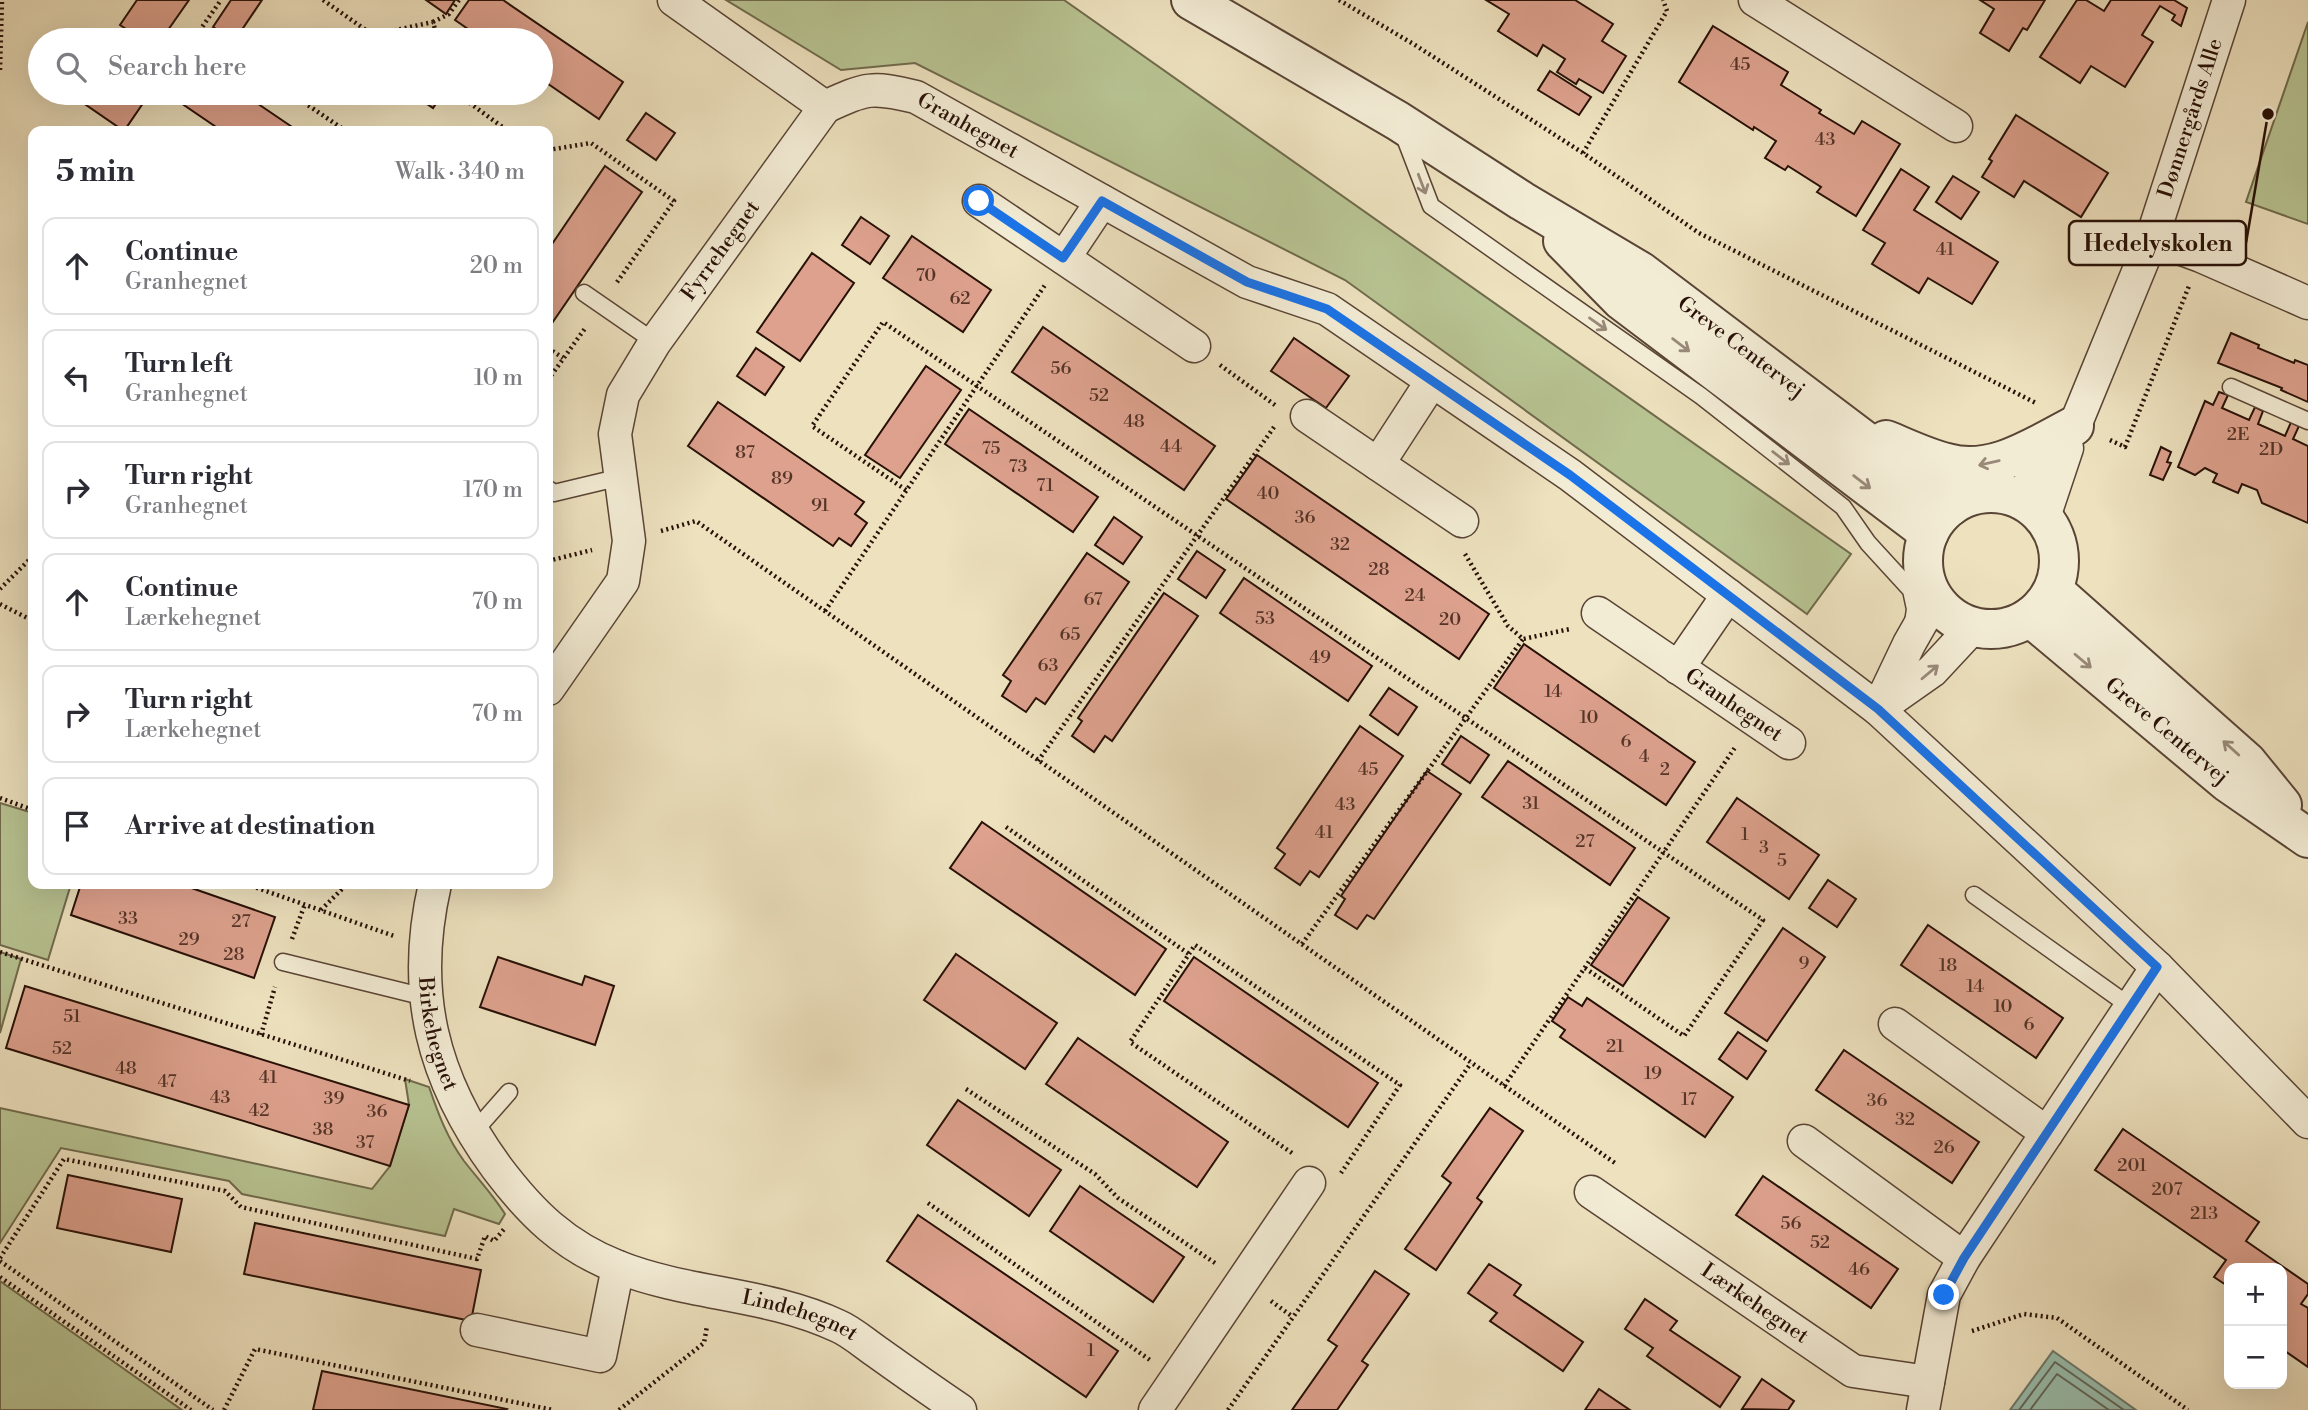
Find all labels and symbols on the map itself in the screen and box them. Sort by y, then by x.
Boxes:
street label: Dønnergårds Alle [2153,35,2229,201]
house number: 45 [1730,53,1750,76]
street label: Granhegnet [912,87,1024,165]
house number: 43 [1815,128,1835,151]
one-way arrow [1417,173,1430,195]
route start [963,185,994,216]
street label: Fyrrehegnet [676,195,766,306]
callout: Hedelyskolen [2069,221,2246,265]
text: Hedelyskolen [2084,230,2232,258]
house number: 41 [1936,238,1954,261]
house number: 70 [916,264,936,287]
house number: 62 [949,287,971,310]
street label: Greve Centervej [1672,291,1810,404]
one-way arrow [1588,316,1607,331]
one-way arrow [1671,337,1690,352]
house number: 56 [1051,357,1072,380]
house number: 52 [1089,384,1109,407]
house number: 48 [1123,410,1145,433]
house number: 2E [2227,423,2249,446]
house number: 44 [1160,435,1182,458]
house number: 75 [982,437,1000,460]
house number: 2D [2259,438,2283,461]
house number: 87 [735,441,755,464]
one-way arrow [1771,451,1790,466]
house number: 73 [1009,455,1027,478]
one-way arrow [1978,457,2001,471]
house number: 89 [771,467,793,490]
house number: 71 [1036,474,1054,497]
one-way arrow [1852,475,1871,490]
house number: 40 [1257,482,1279,505]
house number: 91 [811,494,829,517]
house number: 36 [1295,506,1316,529]
house number: 32 [1330,533,1350,556]
house number: 28 [1368,558,1390,581]
house number: 24 [1404,584,1426,607]
house number: 67 [1083,588,1103,611]
house number: 53 [1255,607,1275,630]
house number: 20 [1439,608,1461,631]
house number: 65 [1060,623,1080,646]
house number: 49 [1309,646,1331,669]
one-way arrow [2073,653,2091,669]
house number: 63 [1038,654,1058,677]
street label: Granhegnet [1680,663,1788,748]
one-way arrow [1920,664,1938,680]
street label: Greve Centervej [2099,672,2233,790]
house number: 14 [1544,680,1562,703]
house number: 10 [1579,706,1599,729]
house number: 6 [1621,730,1632,753]
one-way arrow [2222,740,2240,756]
house number: 4 [1639,745,1650,768]
house number: 45 [1358,758,1378,781]
house number: 2 [1660,758,1670,781]
house number: 31 [1522,792,1540,815]
house number: 43 [1335,793,1355,816]
house number: 41 [1315,821,1333,844]
house number: 1 [1741,823,1749,846]
house number: 27 [1575,830,1595,853]
house number: 3 [1759,836,1769,859]
house number: 5 [1777,849,1787,872]
house number: 33 [118,907,138,930]
house number: 27 [231,910,251,933]
house number: 29 [178,928,200,951]
house number: 28 [223,943,245,966]
house number: 9 [1799,952,1810,975]
house number: 18 [1939,954,1957,977]
street label: Birkehegnet [412,975,463,1095]
house number: 14 [1966,975,1984,998]
house number: 10 [1993,995,2013,1018]
house number: 51 [63,1005,81,1028]
house number: 6 [2024,1013,2035,1036]
house number: 21 [1606,1035,1624,1058]
house number: 52 [52,1037,72,1060]
house number: 48 [115,1057,137,1080]
house number: 19 [1644,1062,1662,1085]
house number: 41 [259,1066,277,1089]
house number: 47 [157,1070,177,1093]
house number: 43 [210,1086,230,1109]
house number: 39 [324,1087,345,1110]
house number: 17 [1681,1088,1697,1111]
house number: 36 [1867,1089,1888,1112]
house number: 42 [249,1099,269,1122]
house number: 36 [367,1100,388,1123]
house number: 32 [1895,1108,1915,1131]
house number: 38 [313,1118,333,1141]
house number: 37 [356,1131,374,1154]
house number: 26 [1933,1136,1955,1159]
house number: 201 [2117,1154,2147,1177]
house number: 207 [2151,1178,2183,1201]
house number: 213 [2190,1202,2218,1225]
house number: 56 [1781,1212,1802,1235]
house number: 52 [1810,1231,1830,1254]
street label: Lærkehegnet [1696,1258,1814,1350]
house number: 46 [1848,1258,1870,1281]
route end [1928,1279,1959,1310]
street label: Lindehegnet [740,1285,863,1347]
house number: 1 [1087,1339,1095,1362]

